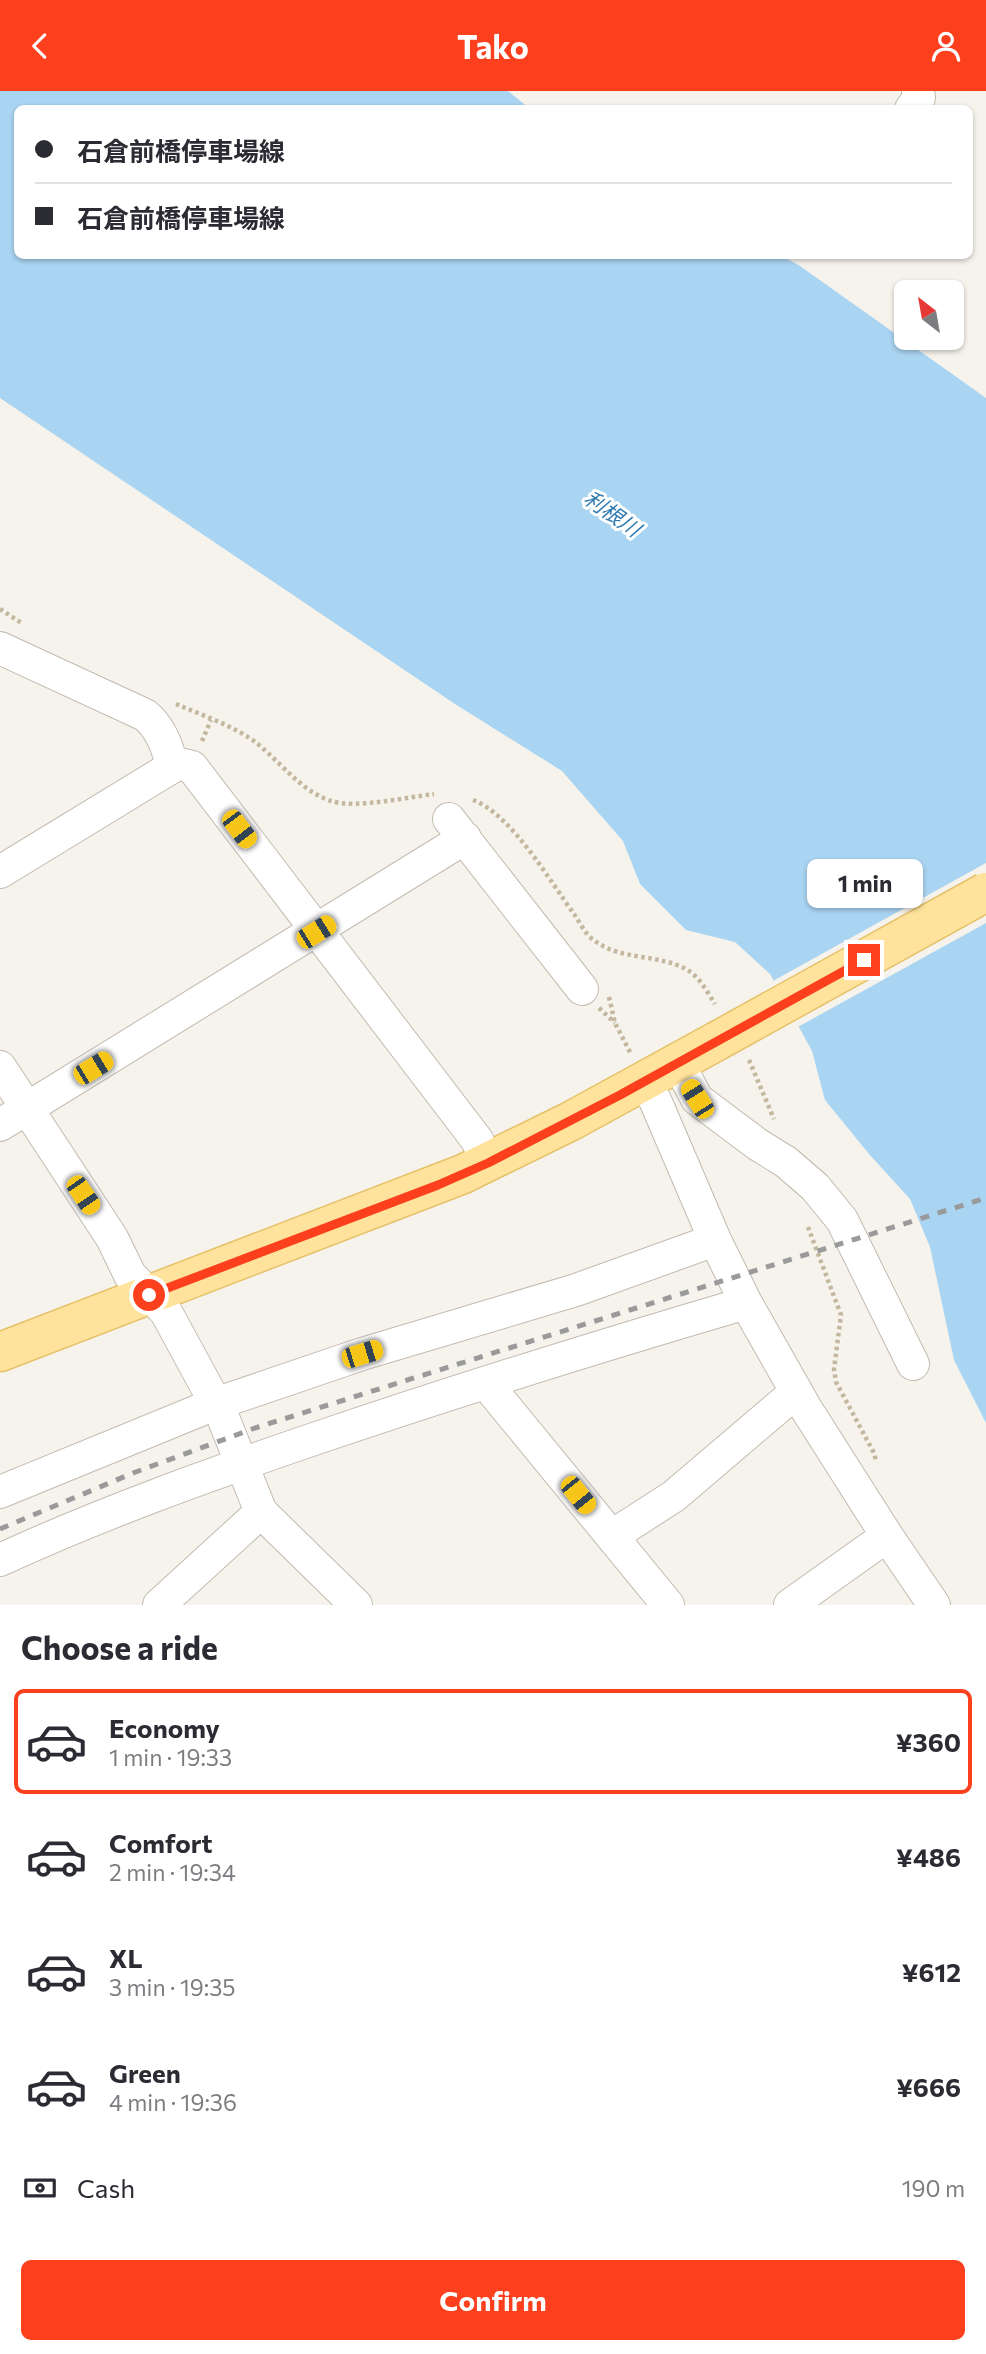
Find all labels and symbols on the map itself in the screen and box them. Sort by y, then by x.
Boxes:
north arrow [894,280,964,350]
water label: 利根川 [580,484,647,542]
car [218,806,261,852]
callout: 1 min [806,859,922,907]
car [293,912,340,952]
route end [848,944,880,976]
car [70,1048,117,1088]
car [677,1076,718,1122]
car [63,1172,104,1218]
route start [133,1279,165,1311]
car [339,1338,386,1370]
car [557,1472,600,1518]

